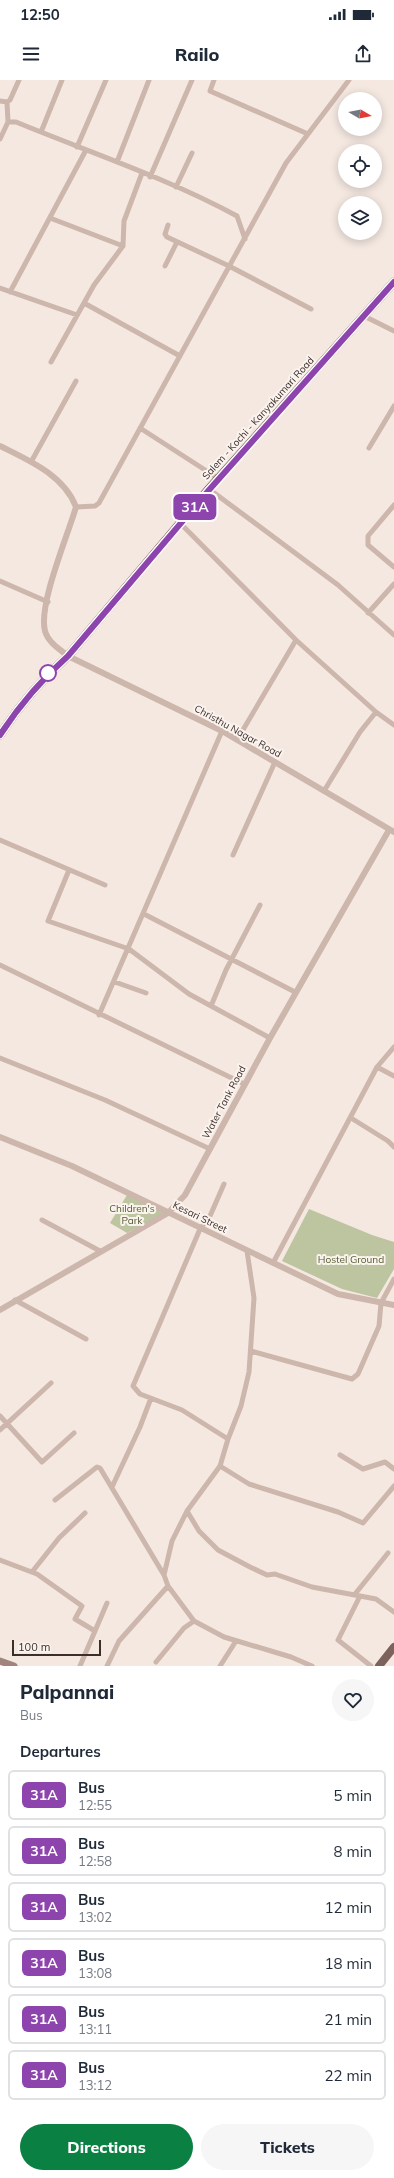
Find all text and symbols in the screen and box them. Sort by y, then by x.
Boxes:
text: 12:50 [20,5,60,24]
icon: menu [20,43,42,65]
text: Railo [175,43,219,66]
icon: share [352,43,374,65]
north arrow [338,92,382,136]
map controls [338,92,382,240]
button: locate [338,144,382,188]
button: layers [338,196,382,240]
street label: Salem - Kochi - Kanyakumari Road [199,354,317,482]
line badge: 31A [172,494,218,520]
text: 31A [181,498,209,516]
unlabelled marker [39,664,57,682]
street label: Christhu Nagar Road [192,702,284,760]
street label: Water Tank Road [199,1063,249,1141]
street label: Kesari Street [171,1198,230,1236]
park label: Children's Park [109,1202,155,1227]
park label: Hostel Ground [318,1253,384,1266]
scale bar [12,1638,101,1657]
text: 100 m [18,1640,50,1654]
button: heart [332,1679,374,1721]
text: Palpannai [20,1680,114,1704]
text: Bus [20,1707,43,1723]
text: Departures [20,1742,101,1761]
text: Bus [78,1778,105,1797]
text: 31A [30,1786,58,1804]
text: 5 min [334,1786,372,1805]
text: 12:55 [78,1797,112,1813]
text: Bus [78,1834,105,1853]
text: 31A [30,1842,58,1860]
text: 8 min [334,1842,372,1861]
text: 12:58 [78,1853,112,1869]
text: Bus [78,1890,105,1909]
text: 31A [30,1898,58,1916]
text: 12 min [325,1898,372,1917]
text: 13:02 [78,1909,112,1925]
text: Bus [78,1946,105,1965]
text: 31A [30,1954,58,1972]
text: 18 min [325,1954,372,1973]
text: 13:08 [78,1965,112,1981]
text: Bus [78,2002,105,2021]
text: 31A [30,2010,58,2028]
text: 21 min [325,2010,372,2029]
text: 13:11 [78,2021,112,2037]
text: Bus [78,2058,105,2077]
text: 31A [30,2066,58,2084]
text: 22 min [325,2066,372,2085]
text: 13:12 [78,2077,112,2093]
button: Directions [20,2124,193,2170]
button: Tickets [201,2124,374,2170]

